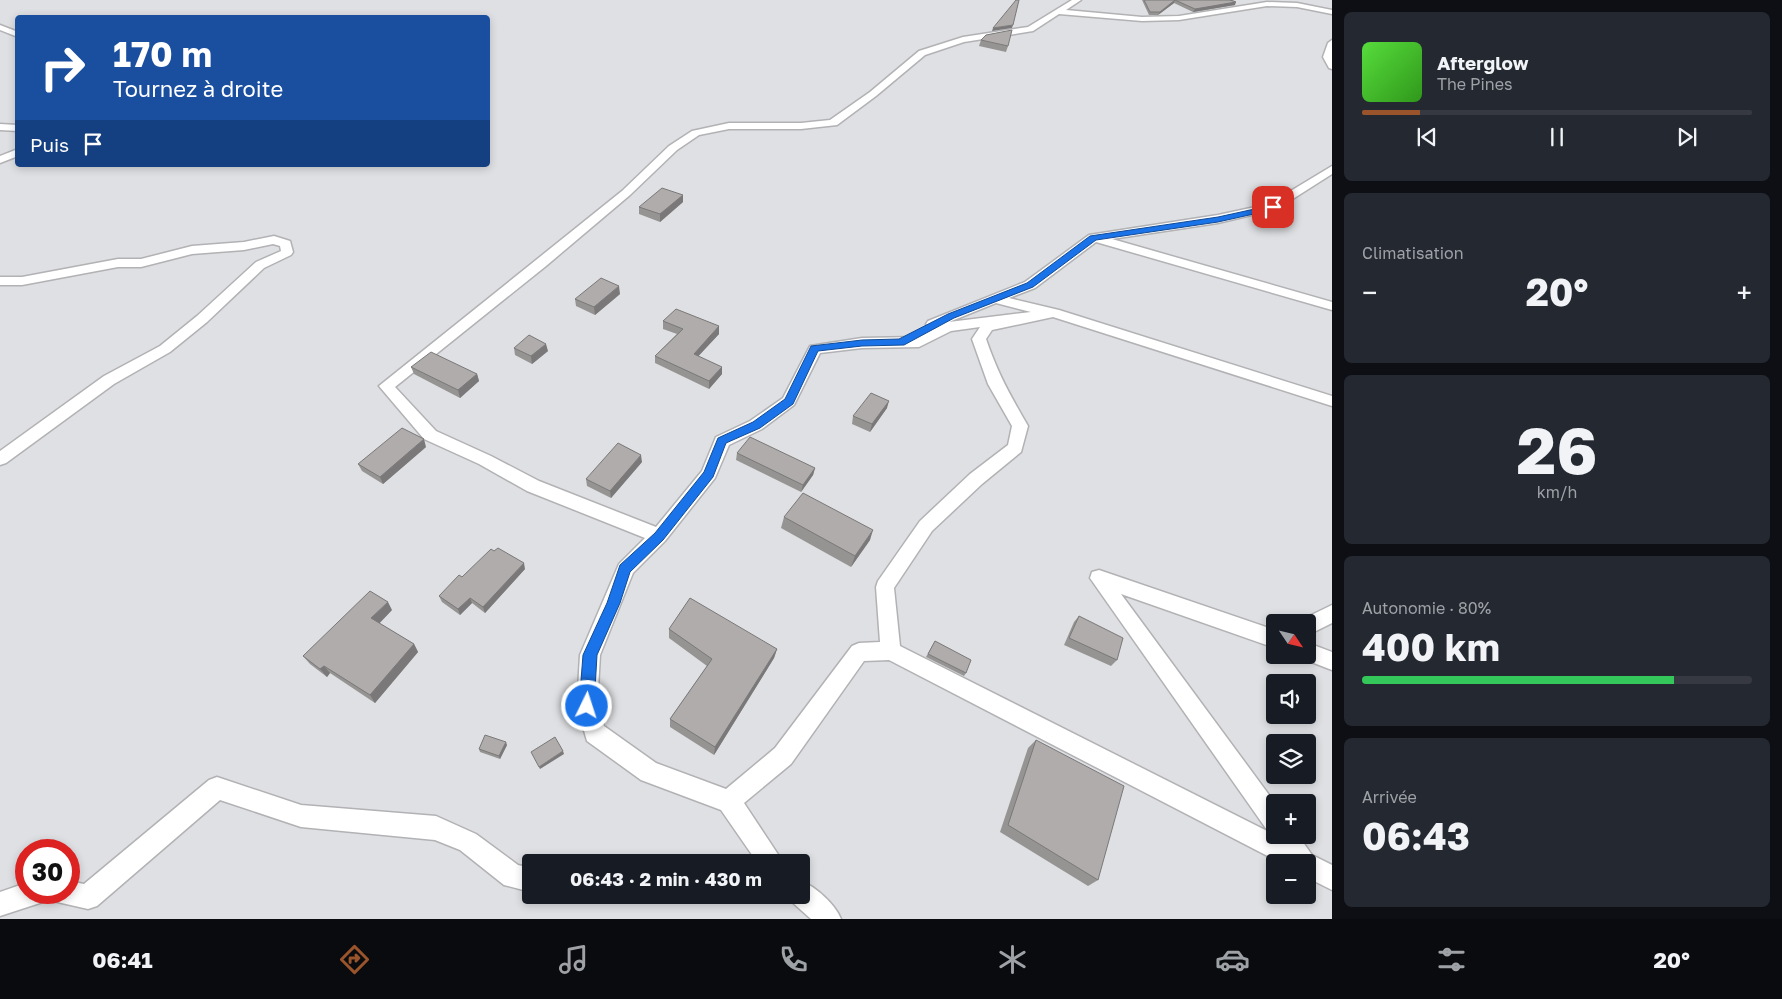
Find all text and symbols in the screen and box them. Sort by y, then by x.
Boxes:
text: 170 m [113,33,212,75]
icon: right [30,35,95,100]
text: Afterglow [1437,51,1528,74]
text: The Pines [1437,74,1512,94]
text: Tournez à droite [113,75,283,102]
icon: previous [1413,123,1441,151]
icon: pause [1543,123,1571,151]
icon: next [1673,123,1701,151]
icon: arrive [79,130,107,158]
text: Puis [30,133,69,156]
pin [1252,186,1294,228]
icon: arrive [1259,193,1287,221]
text: Climatisation [1362,243,1464,263]
text: 20° [1526,269,1588,314]
text: − [1362,276,1377,309]
text: + [1737,276,1752,309]
text: 26 [1517,410,1597,488]
text: km/h [1537,482,1577,502]
text: Autonomie · 80% [1362,598,1491,618]
north arrow [1266,614,1316,664]
map controls [1266,614,1316,904]
text: 400 km [1362,624,1500,669]
button: sound [1266,674,1316,724]
position arrow [560,679,612,731]
button: layers [1266,734,1316,784]
text: Arrivée [1362,787,1417,807]
button: + [1266,794,1316,844]
text: 06:43 [1362,813,1470,858]
speed limit sign: 30 [15,839,80,904]
button: − [1266,854,1316,904]
text: 06:43 · 2 min · 430 m [570,867,762,890]
icon: directions [337,942,372,977]
icon: music [556,942,591,977]
icon: phone [776,942,811,977]
icon: climate [995,942,1030,977]
icon: car [1215,942,1250,977]
icon: filters [1434,942,1469,977]
text: 06:41 [92,946,153,973]
text: 20° [1653,946,1690,973]

